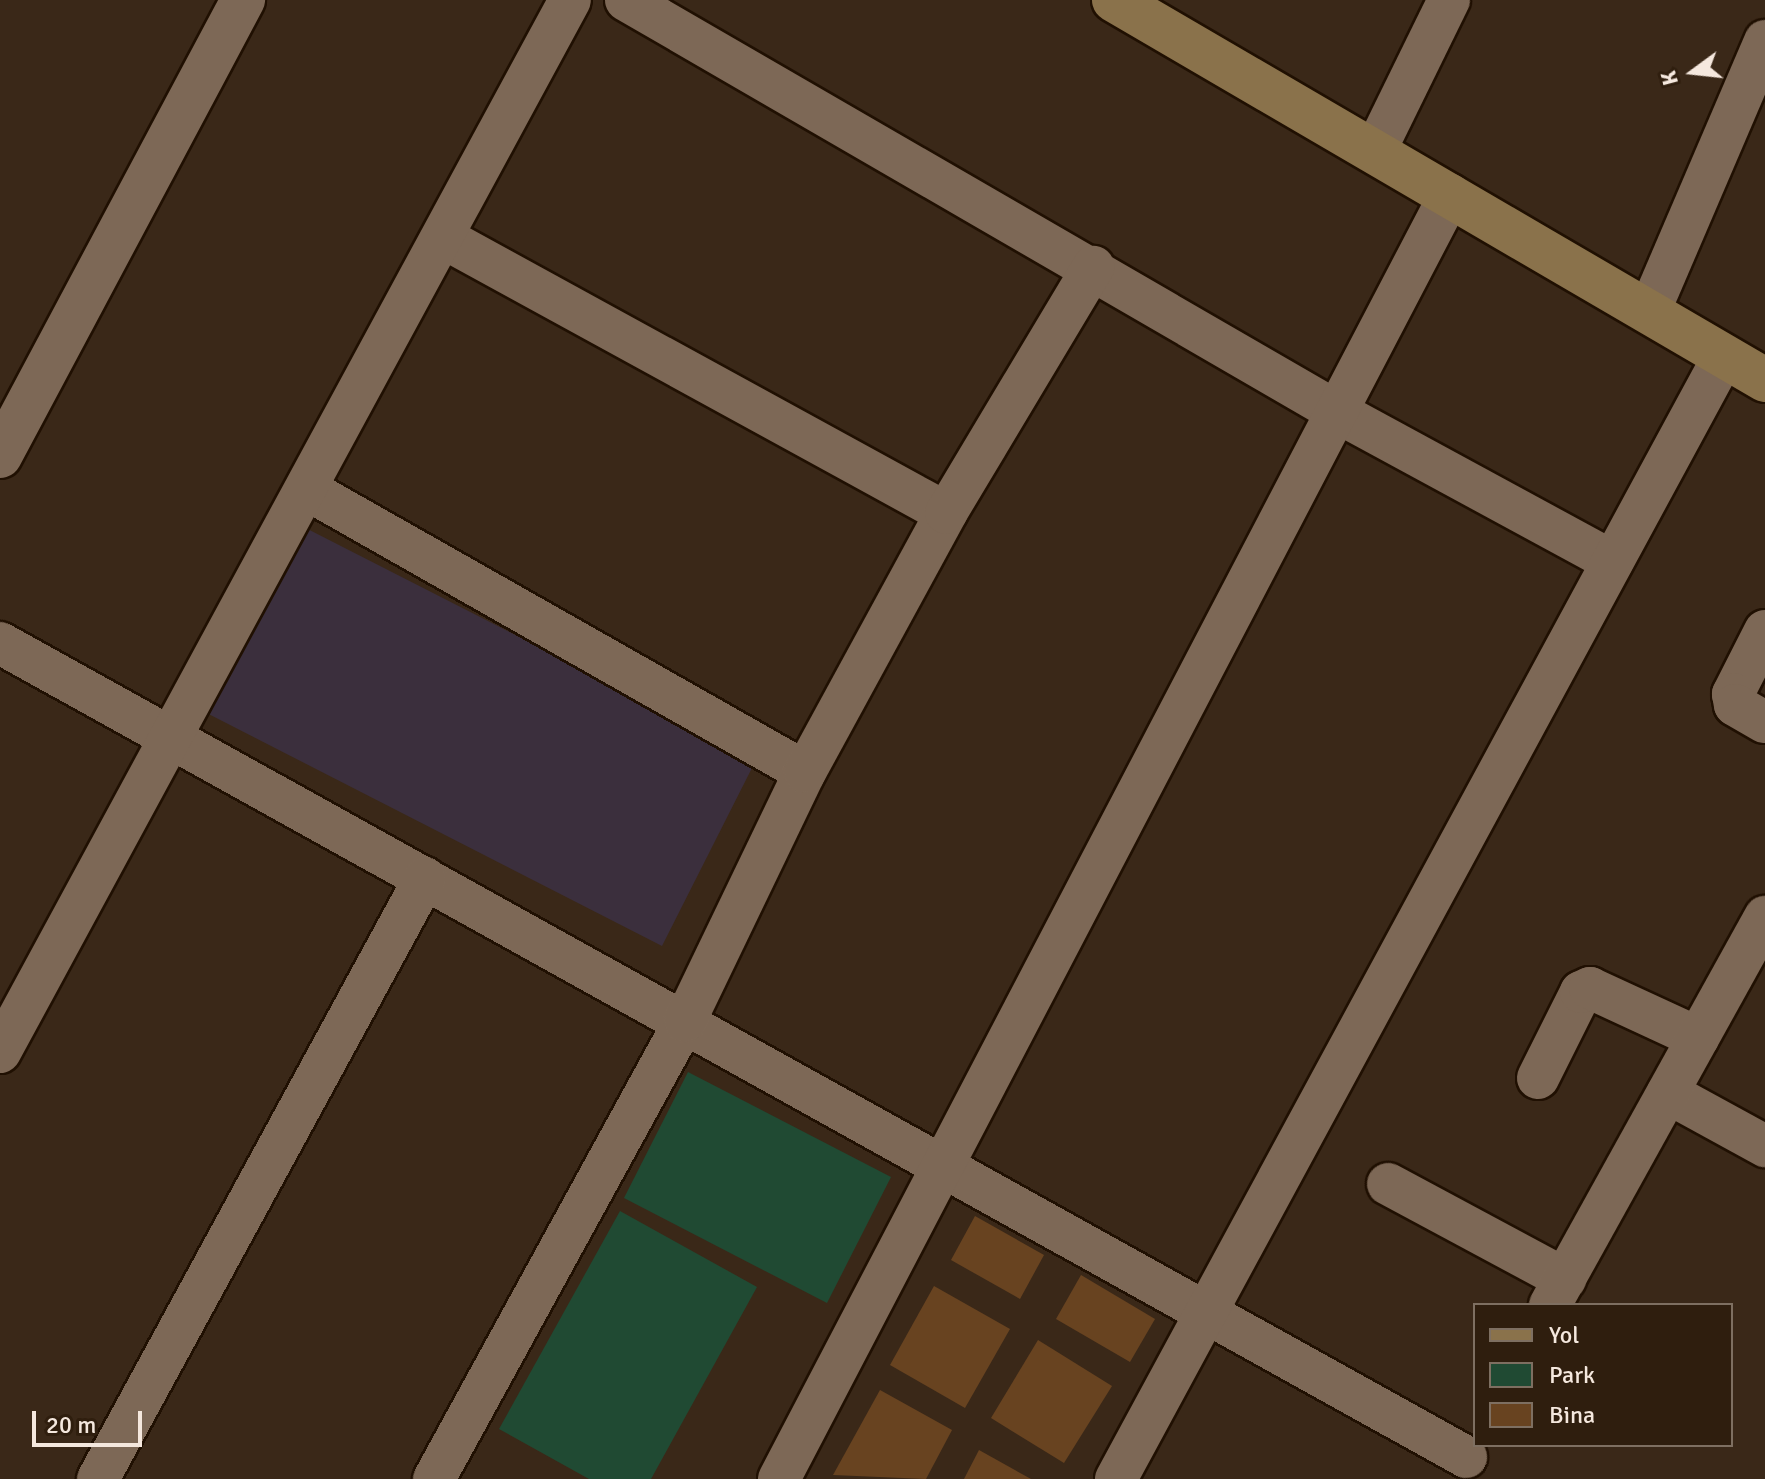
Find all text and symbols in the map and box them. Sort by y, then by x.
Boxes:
north arrow [1653,32,1733,112]
text: K [1655,68,1684,88]
legend [1473,1303,1733,1447]
text: Yol [1549,1320,1579,1350]
text: Park [1549,1360,1595,1390]
scale bar [36,1395,146,1445]
text: Bina [1549,1400,1595,1430]
text: 20 m [46,1410,96,1440]

